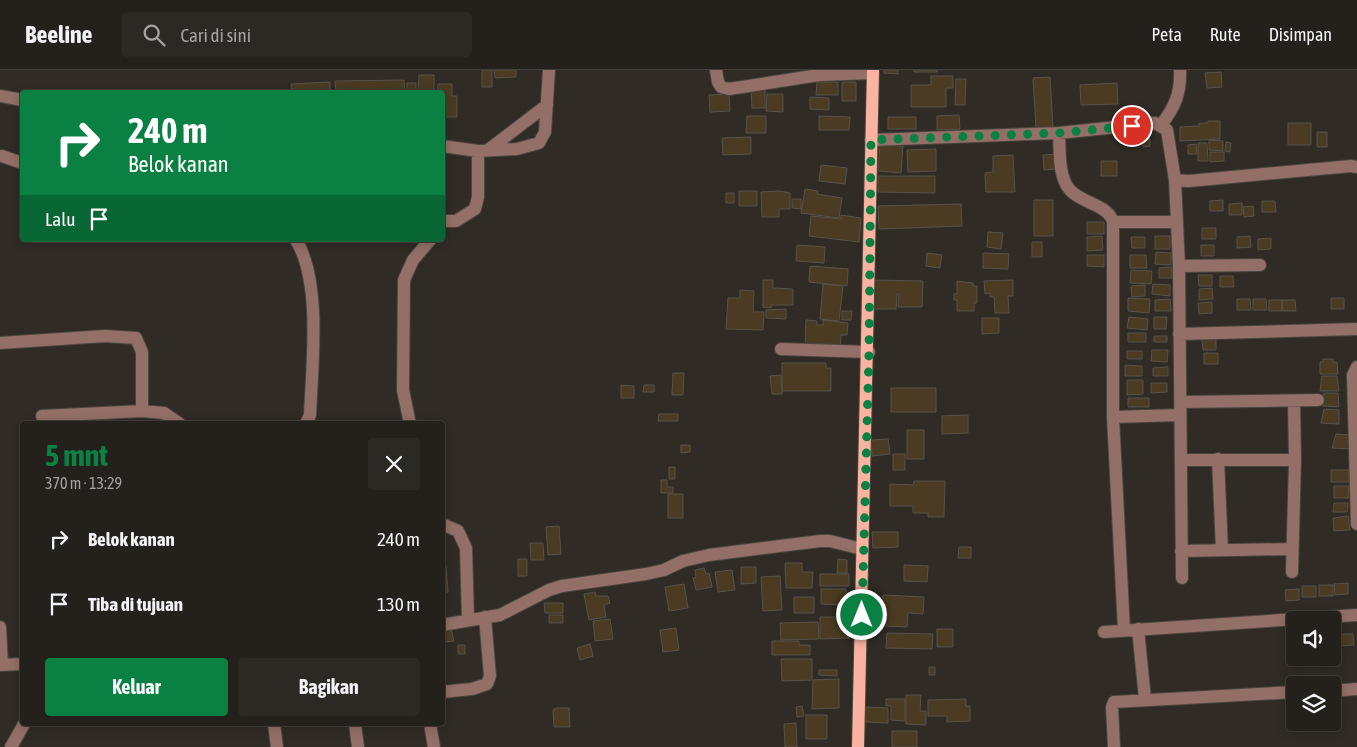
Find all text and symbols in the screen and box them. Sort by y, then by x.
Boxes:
search box [122,12,472,57]
text: Beeline [25,21,92,48]
icon: search [140,21,168,49]
text: Cari di sini [180,24,251,46]
text: Peta [1151,24,1182,45]
text: Rute [1210,24,1241,45]
text: Disimpan [1269,24,1332,45]
pin [1111,105,1153,147]
icon: right [45,110,110,175]
text: 240 m [128,110,207,150]
icon: arrive [1118,112,1146,140]
text: Belok kanan [128,151,229,177]
icon: arrive [85,205,113,233]
text: Lalu [45,208,75,230]
text: 5 mnt [45,438,108,472]
button: close [368,438,420,490]
text: 370 m · 13:29 [45,474,122,492]
icon: right [45,525,73,553]
text: Belok kanan [88,528,175,550]
text: 240 m [377,528,420,550]
position arrow [835,588,887,640]
icon: arrive [45,590,73,618]
text: Tiba di tujuan [88,593,183,615]
text: 130 m [377,593,420,615]
map controls [1286,611,1341,731]
button: sound [1286,611,1341,666]
button: Keluar [45,658,228,716]
button: Bagikan [238,658,420,716]
button: layers [1286,676,1341,731]

